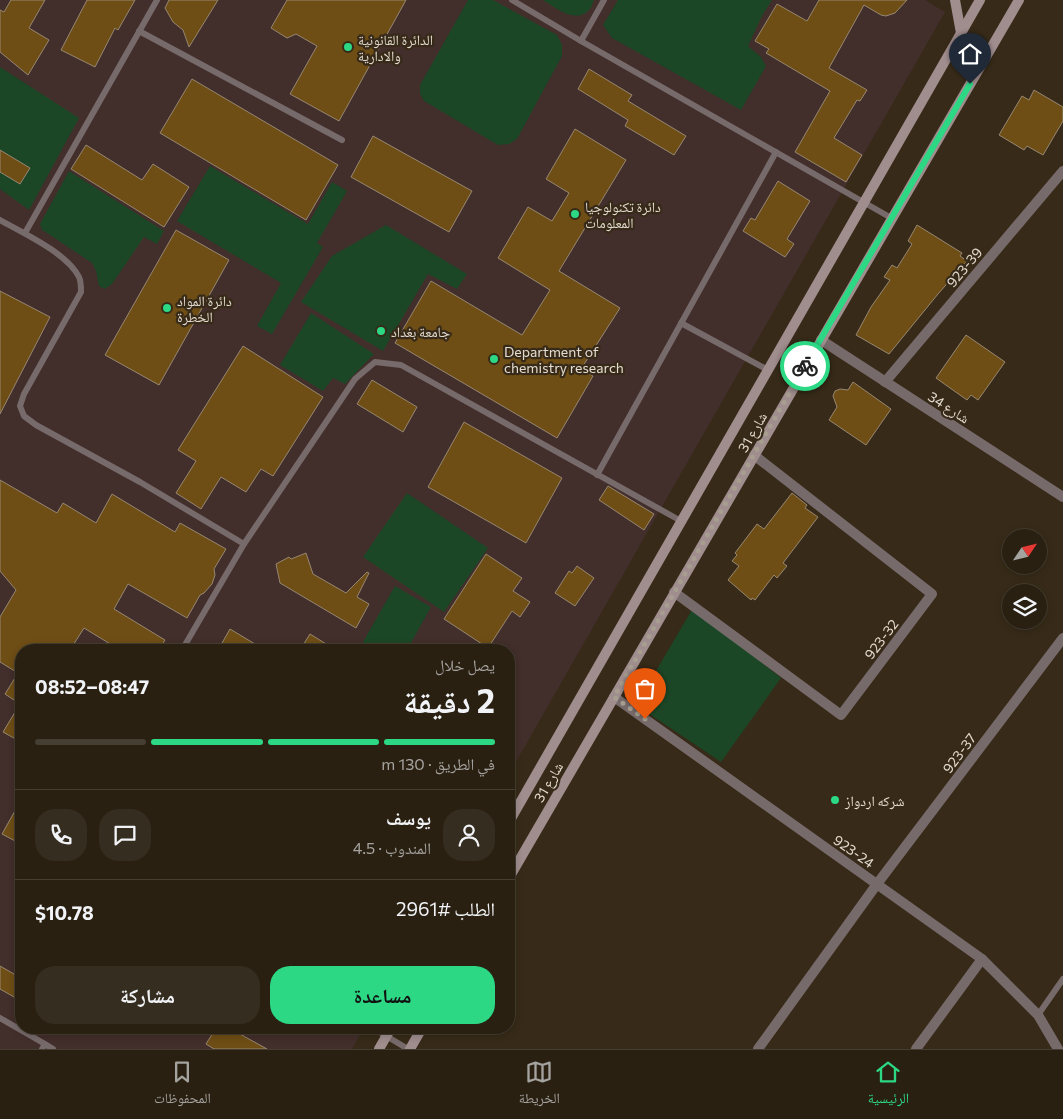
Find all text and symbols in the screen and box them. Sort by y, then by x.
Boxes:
place label: الدائرة القانونية والادارية [358,31,433,65]
pin [949,33,991,84]
icon: home [956,40,984,68]
marker: الدائرة القانونية والادارية [342,41,354,53]
place label: دائرة تكنولوجيا المعلومات [585,198,661,232]
marker: دائرة تكنولوجيا المعلومات [569,208,581,220]
street label: 923-39 [943,244,985,290]
place label: دائرة المواد الخطرة [177,292,232,326]
marker: دائرة المواد الخطرة [161,302,173,314]
place label: جامعة بغداد [391,323,450,340]
marker: جامعة بغداد [375,325,387,337]
courier [780,341,830,391]
place label: Department of chemistry research [504,343,624,376]
icon: bike [791,352,819,380]
marker: Department of chemistry research [488,353,500,365]
street label: شارع 34 [924,387,973,428]
street label: شارع 31 [734,409,772,456]
north arrow [1002,529,1048,574]
map controls [1002,529,1047,629]
button: layers [1002,584,1047,629]
street label: 923-32 [860,615,902,662]
text: يصل خلال [435,655,495,674]
pin [624,668,666,719]
text: 08:47–08:52 [35,675,149,698]
icon: bag [631,675,659,703]
text: 2 دقيقة [403,680,495,720]
street label: 923-37 [939,730,979,776]
text: في الطريق · 130 m [381,754,495,773]
street label: شارع 31 [530,759,568,806]
place label: شركه اردواز [844,792,905,810]
marker: شركه اردواز [829,794,841,806]
text: يوسف [386,806,431,829]
button: phone [35,809,87,861]
button: chat [99,809,151,861]
button: person [443,809,495,861]
street label: 923-24 [830,831,878,872]
text: المندوب · 4.5 [353,838,431,857]
text: الطلب #2961 [396,897,495,920]
text: $10.78 [35,901,94,924]
button: مشاركة [35,966,260,1024]
button: مساعدة [270,966,495,1024]
tab: المحفوظات [154,1058,211,1112]
tab: الخريطة [519,1058,560,1112]
tab: الرئيسية [868,1058,909,1112]

